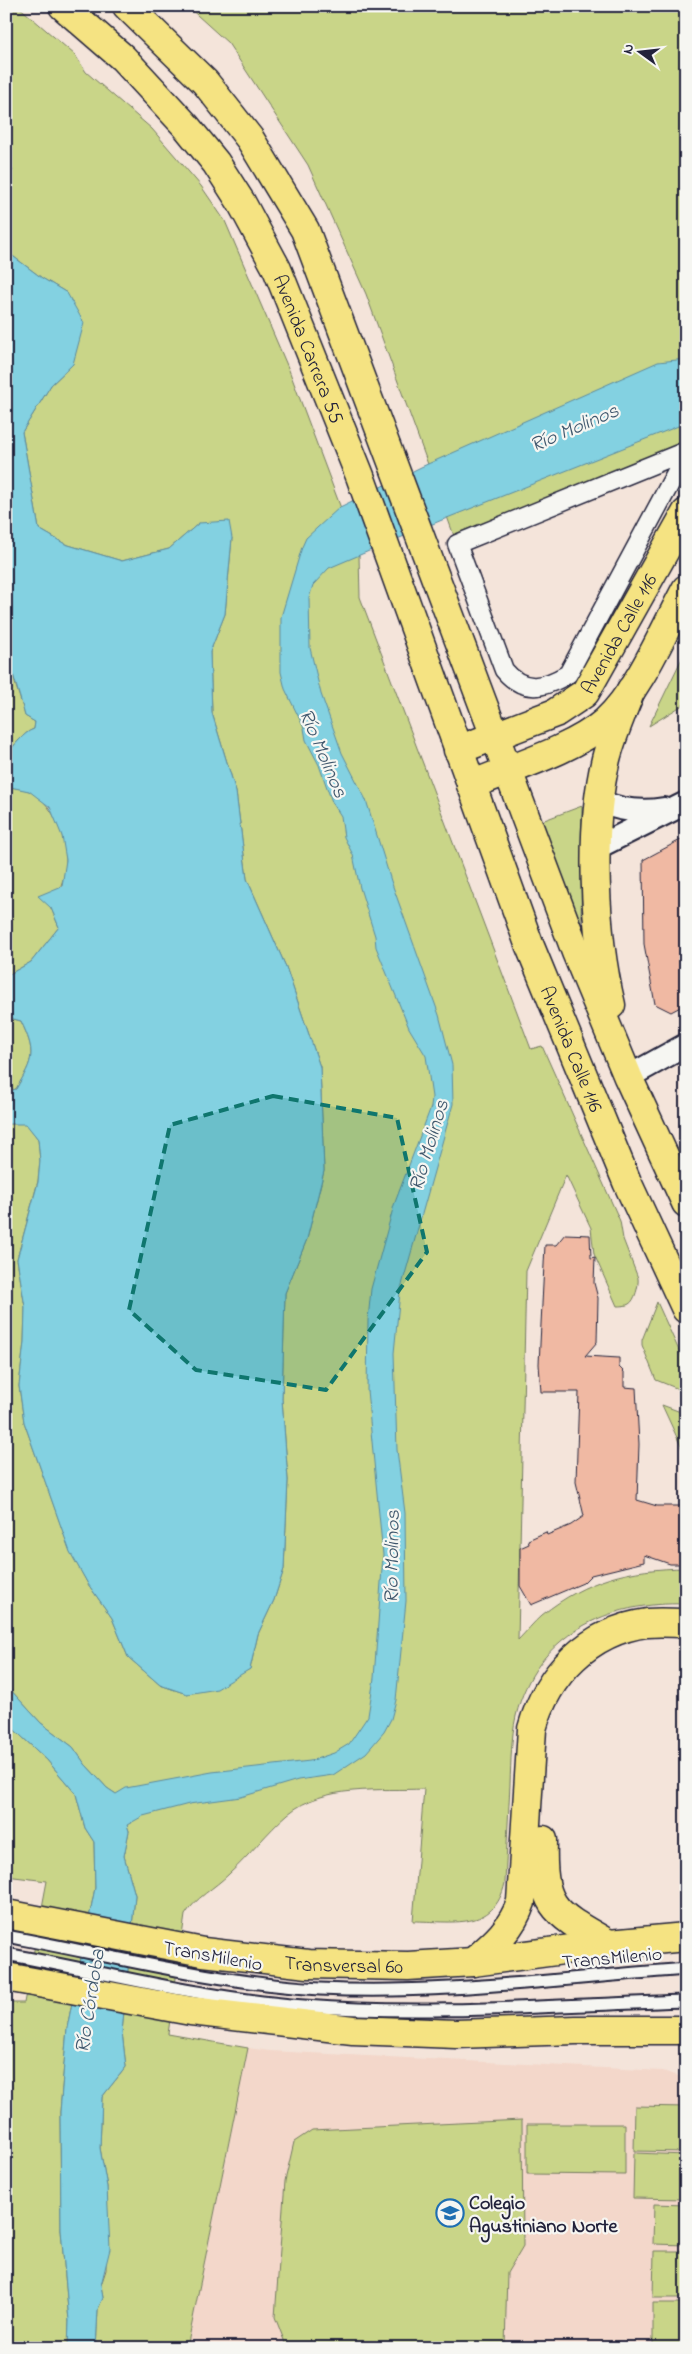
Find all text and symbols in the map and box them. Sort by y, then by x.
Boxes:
north arrow [614,28,664,78]
text: N [618,42,640,56]
street label: Avenida Carrera 55 [264,271,350,428]
water label: Río Molinos [526,397,624,461]
street label: Avenida Calle 116 [575,569,666,700]
water label: Río Molinos [290,705,354,803]
street label: Avenida Calle 116 [531,982,609,1117]
water label: Río Molinos [402,1096,458,1195]
water label: Río Molinos [377,1510,409,1604]
street label: TransMilenio [161,1934,265,1980]
street label: TransMilenio [561,1941,664,1978]
water label: Río Córdoba [68,1946,114,2056]
street label: Transversal 60 [282,1949,404,1983]
place label: Colegio Agustiniano Norte [469,2190,619,2243]
school or university icon: Colegio Agustiniano Norte [435,2198,465,2228]

